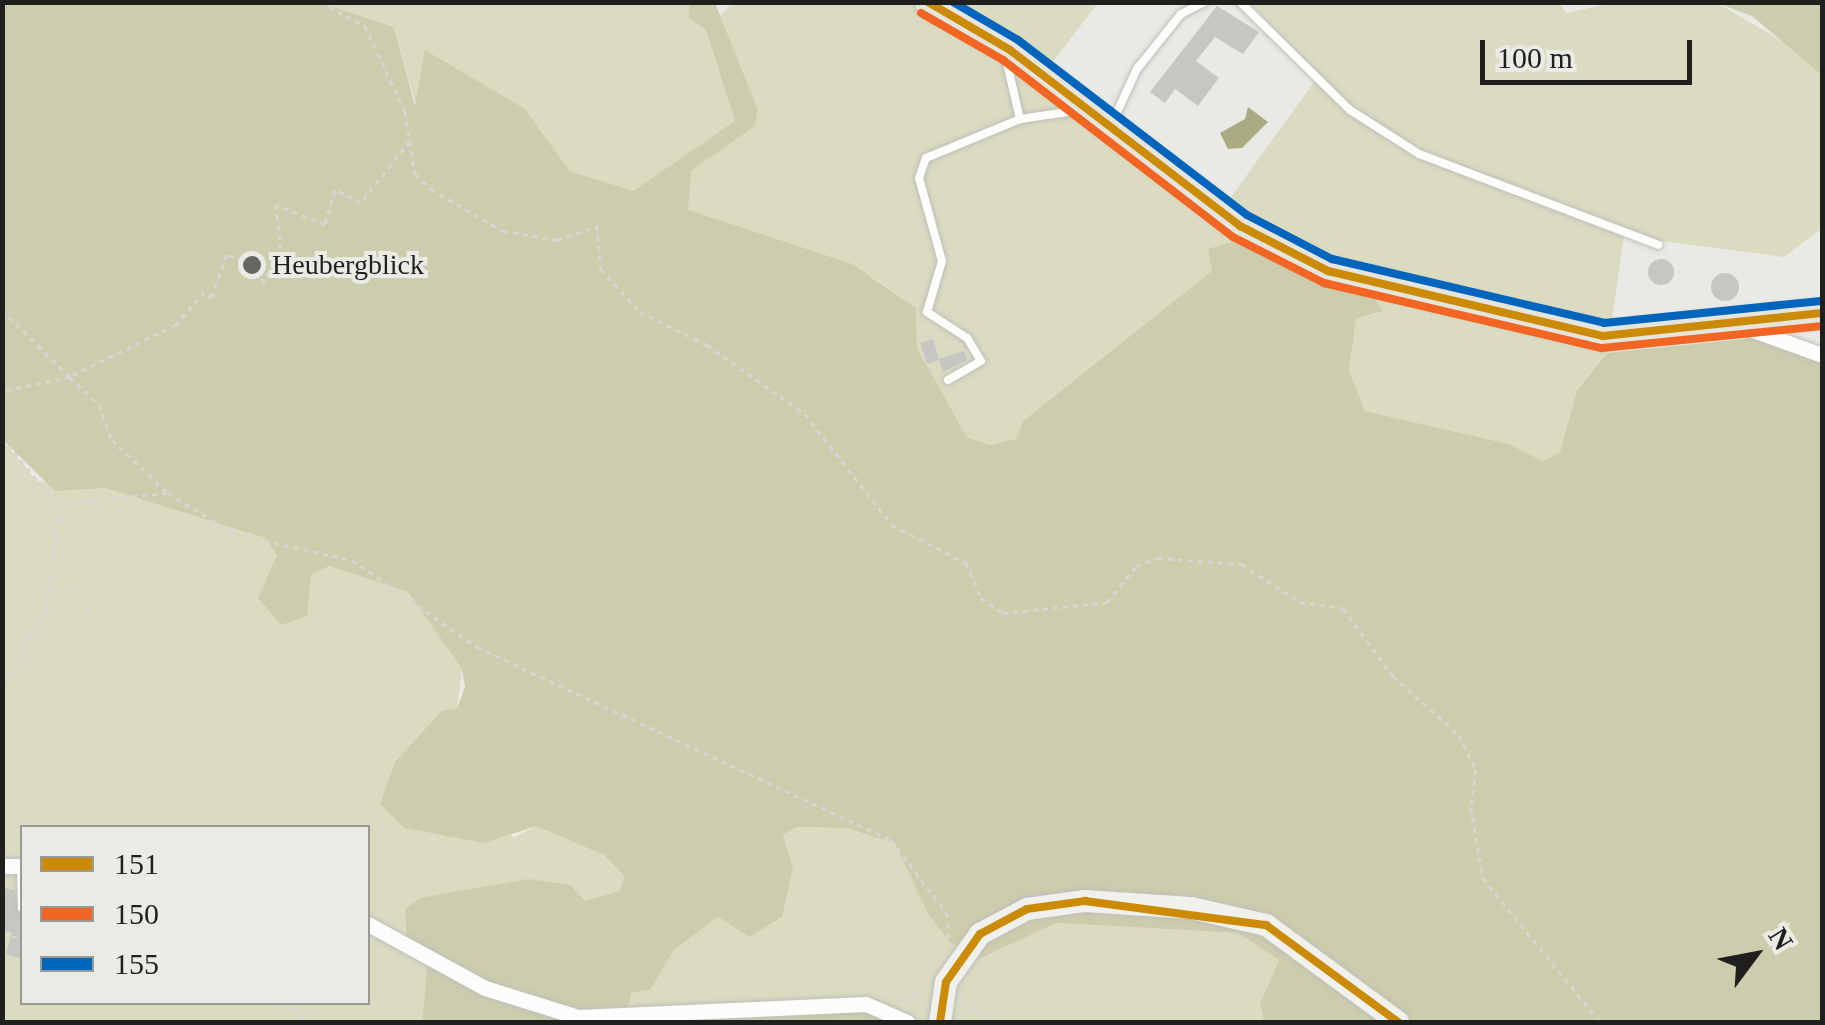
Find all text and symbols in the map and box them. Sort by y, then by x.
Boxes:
scale bar [1485,20,1698,82]
text: 100 m [1497,41,1573,74]
place label: Heubergblick [272,248,424,282]
marker: Heubergblick [241,254,263,276]
legend [20,825,370,1005]
text: 151 [114,847,159,880]
text: 150 [114,897,159,930]
north arrow [1705,905,1805,1005]
text: N [1762,922,1799,956]
text: 155 [114,947,159,980]

